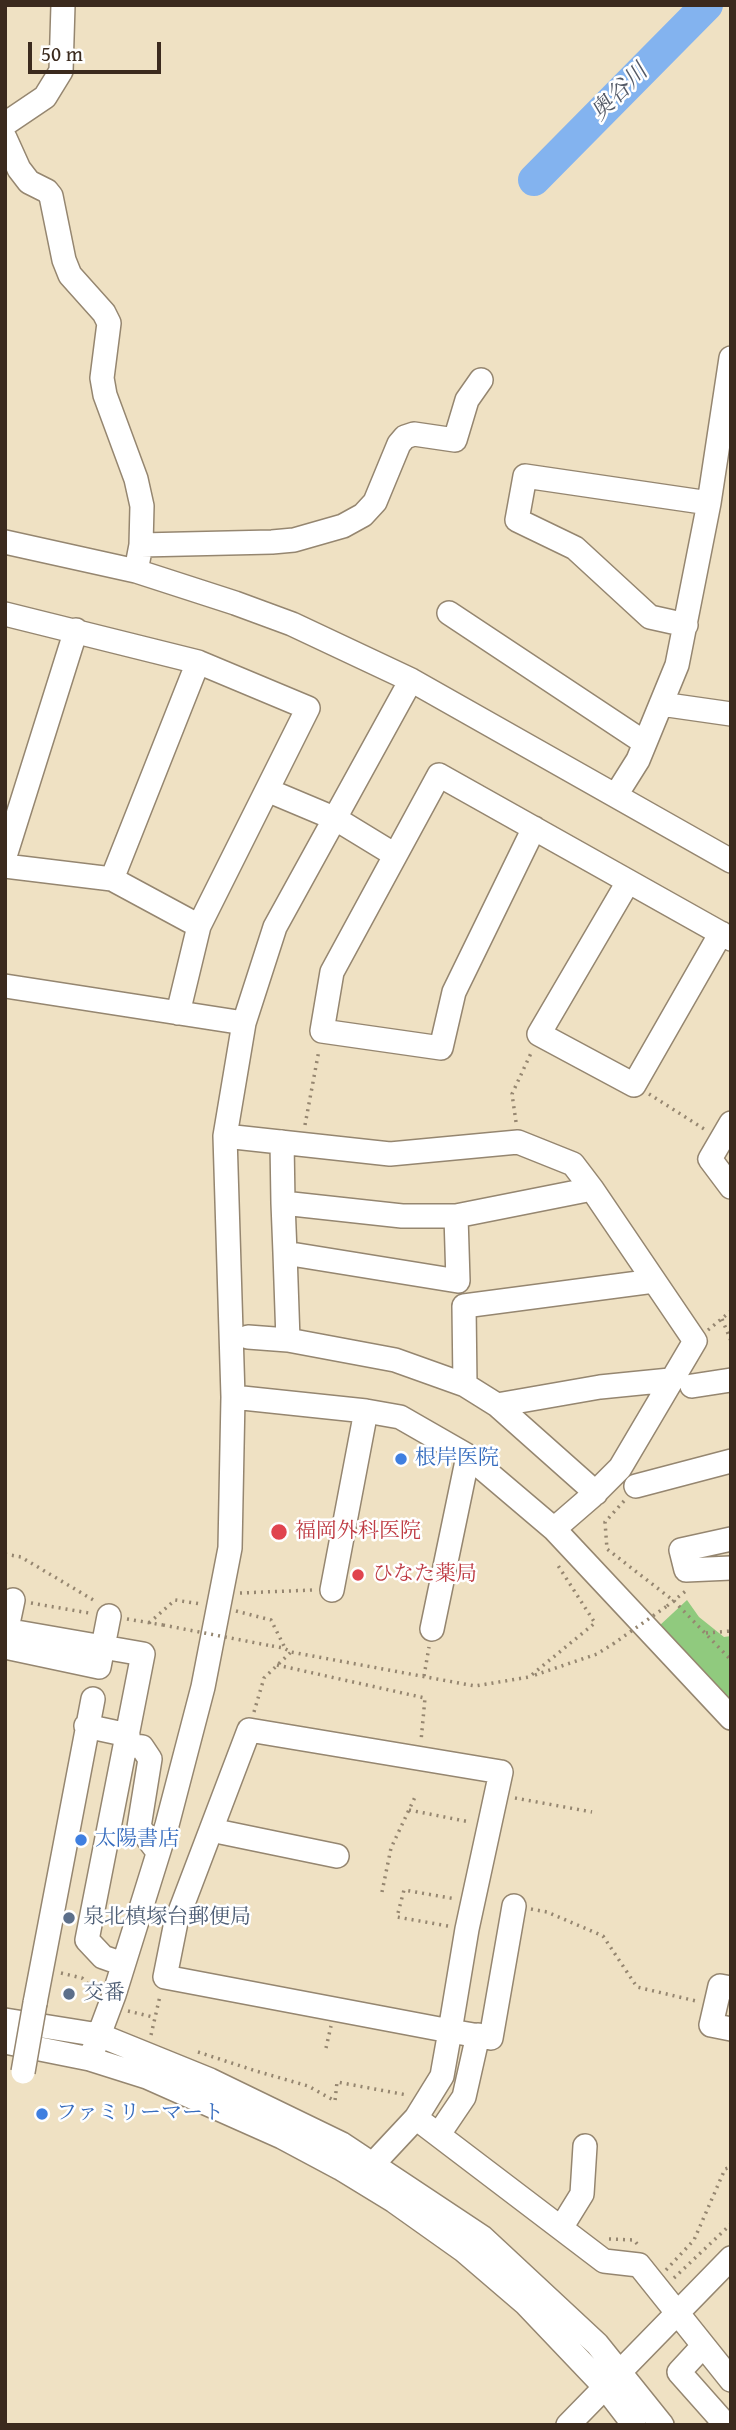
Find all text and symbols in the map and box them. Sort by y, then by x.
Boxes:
scale bar [32,28,164,72]
text: 50 m [41,38,83,69]
water label: 奥谷川 [586,59,654,127]
place label: 根岸医院 [415,1446,499,1472]
marker: 根岸医院 [393,1451,409,1467]
place label: 福岡外科医院 [295,1519,421,1545]
marker: 福岡外科医院 [269,1522,289,1542]
place label: ひなた薬局 [372,1562,477,1588]
marker: ひなた薬局 [350,1567,366,1583]
place label: 太陽書店 [95,1827,179,1853]
marker: 太陽書店 [73,1832,89,1848]
place label: 泉北槙塚台郵便局 [83,1905,251,1931]
marker: 泉北槙塚台郵便局 [61,1910,77,1926]
place label: 交番 [83,1981,125,2007]
marker: 交番 [61,1986,77,2002]
place label: ファミリーマート [56,2101,224,2127]
marker: ファミリーマート [34,2106,50,2122]

